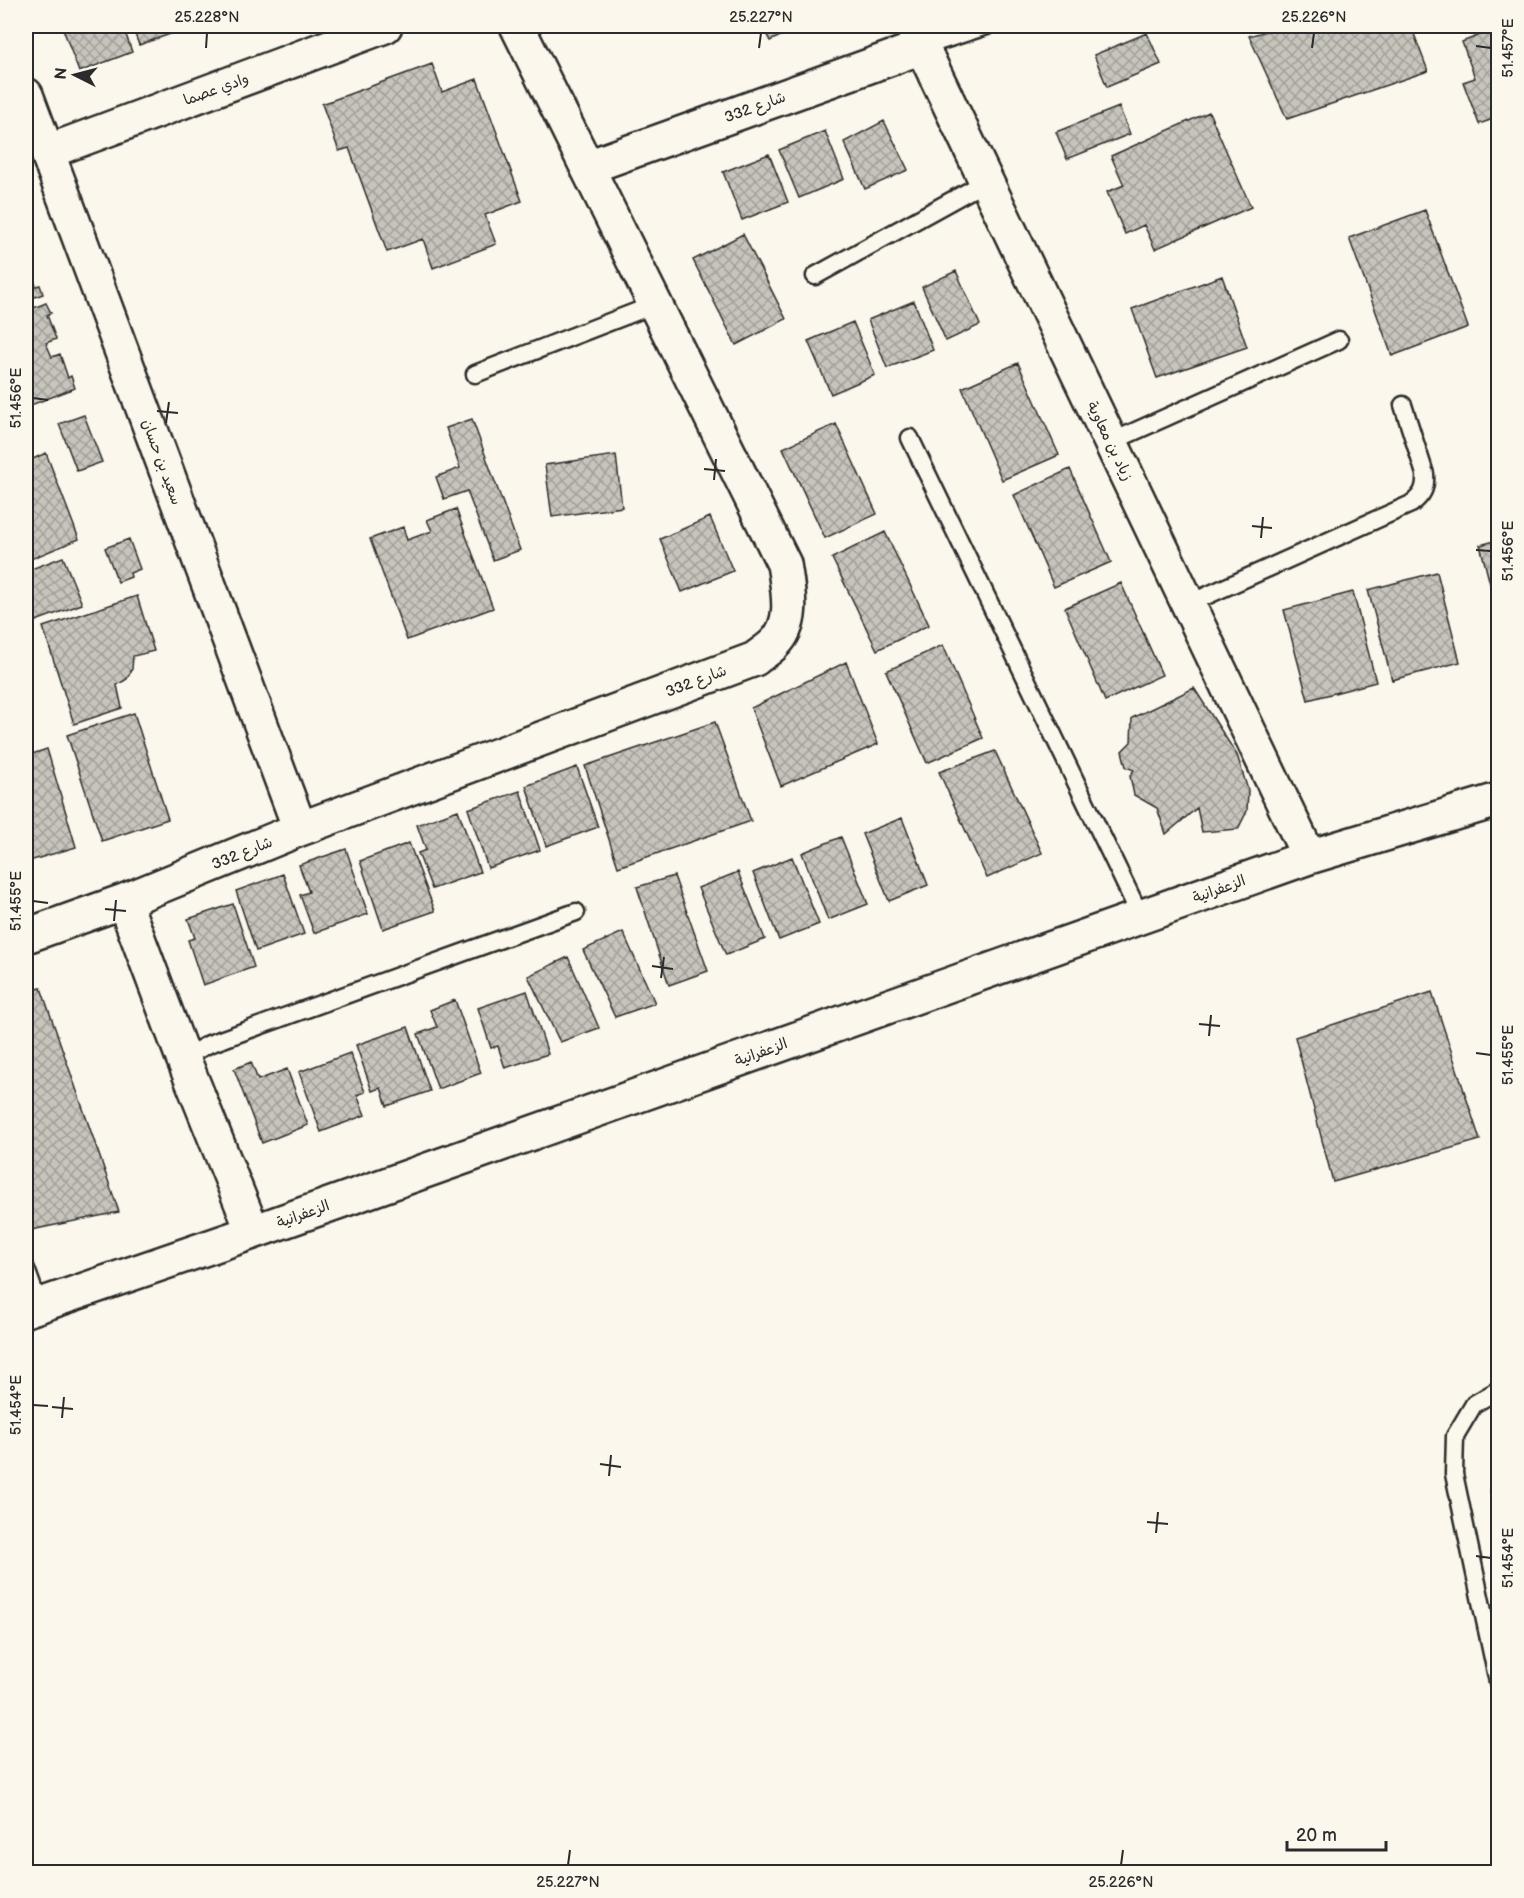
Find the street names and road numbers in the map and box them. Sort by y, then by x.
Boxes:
street label: وادي عصما [181,69,252,111]
street label: شارع 332 [722,88,788,127]
street label: زياد بن معاوية [1082,398,1137,484]
street label: سعيد بن حسان [137,417,186,508]
street label: شارع 332 [663,661,729,702]
street label: شارع 332 [209,833,275,874]
street label: الزعفرانية [1190,871,1248,908]
street label: الزعفرانية [732,1034,790,1071]
street label: الزعفرانية [274,1196,332,1233]

